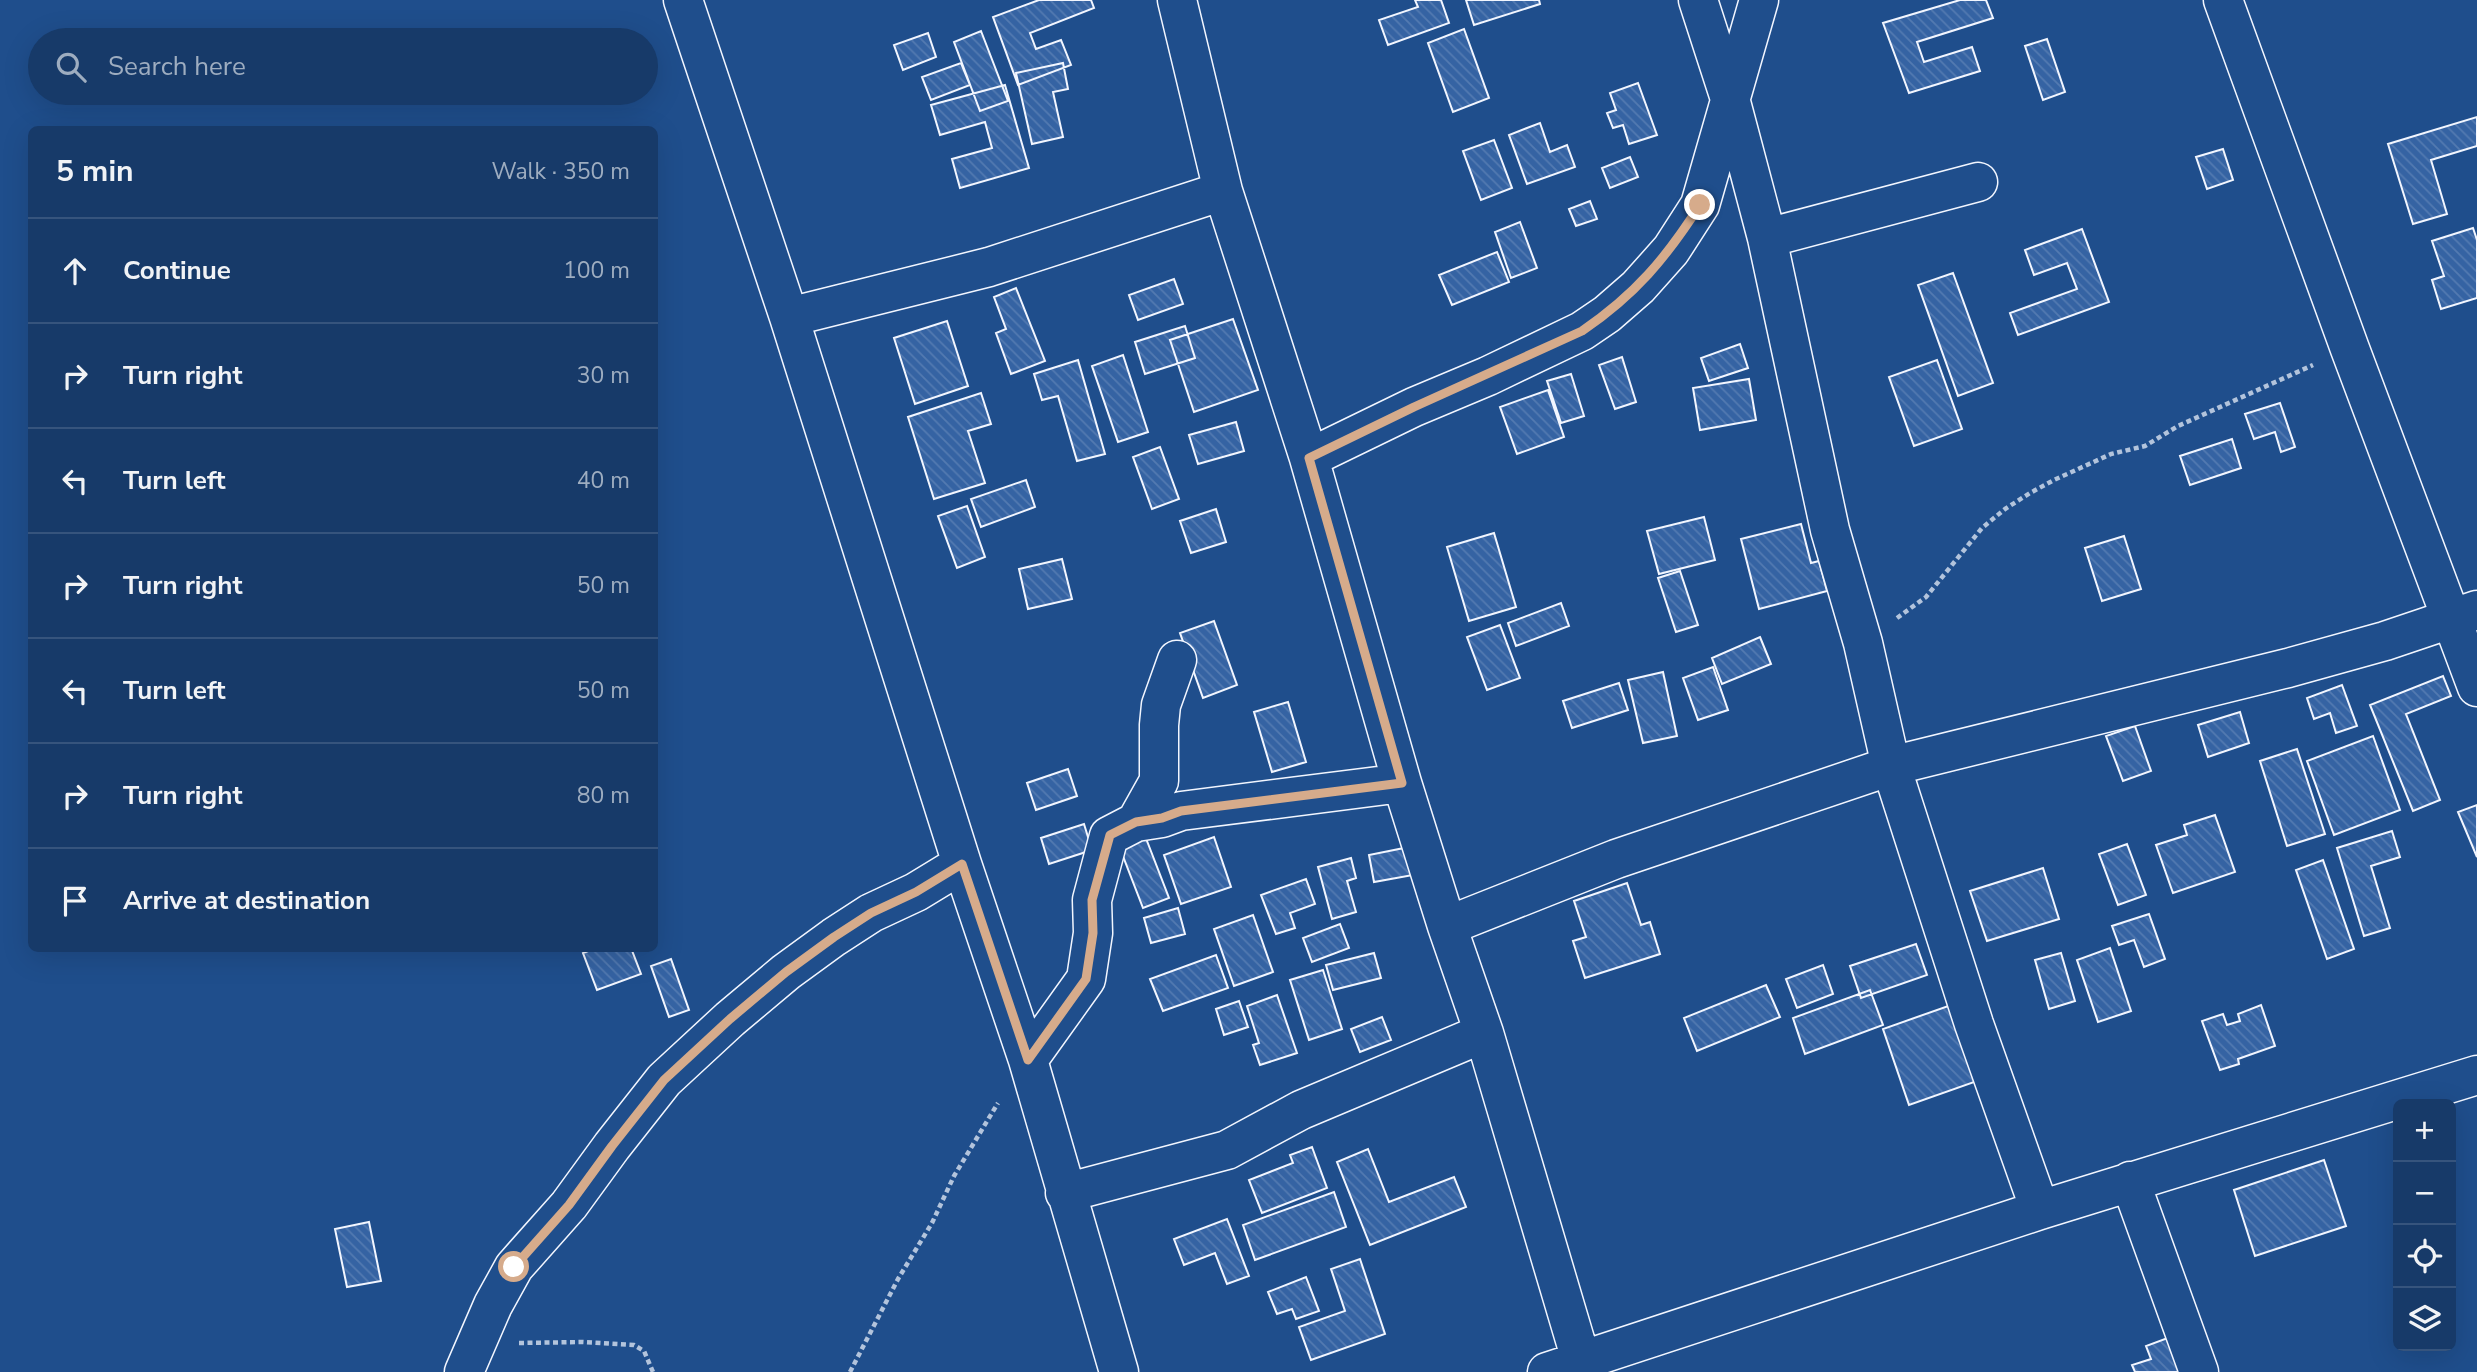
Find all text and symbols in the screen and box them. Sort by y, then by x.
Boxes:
search box [28,28,658,105]
icon: search [52,48,90,86]
text: Search here [108,49,246,84]
text: 5 min [56,151,134,192]
text: Walk · 350 m [491,156,630,187]
route end [1684,189,1715,220]
icon: ahead [56,252,94,290]
text: Continue [123,253,231,288]
text: 100 m [563,255,630,286]
icon: right [56,357,94,395]
text: Turn right [123,358,242,393]
text: 30 m [577,360,630,391]
icon: left [56,462,94,500]
text: Turn left [123,463,226,498]
text: 40 m [577,465,630,496]
icon: right [56,567,94,605]
text: Turn right [123,568,242,603]
text: 50 m [577,570,630,601]
icon: left [56,672,94,710]
text: Turn left [123,673,226,708]
text: 50 m [577,675,630,706]
icon: right [56,777,94,815]
text: Turn right [123,778,242,813]
text: 80 m [577,780,630,811]
icon: arrive [56,882,94,920]
text: Arrive at destination [123,883,370,918]
map controls [2393,1099,2456,1351]
button: + [2393,1099,2456,1162]
button: − [2393,1162,2456,1225]
button: locate [2393,1225,2456,1288]
route start [498,1251,529,1282]
button: layers [2393,1288,2456,1351]

